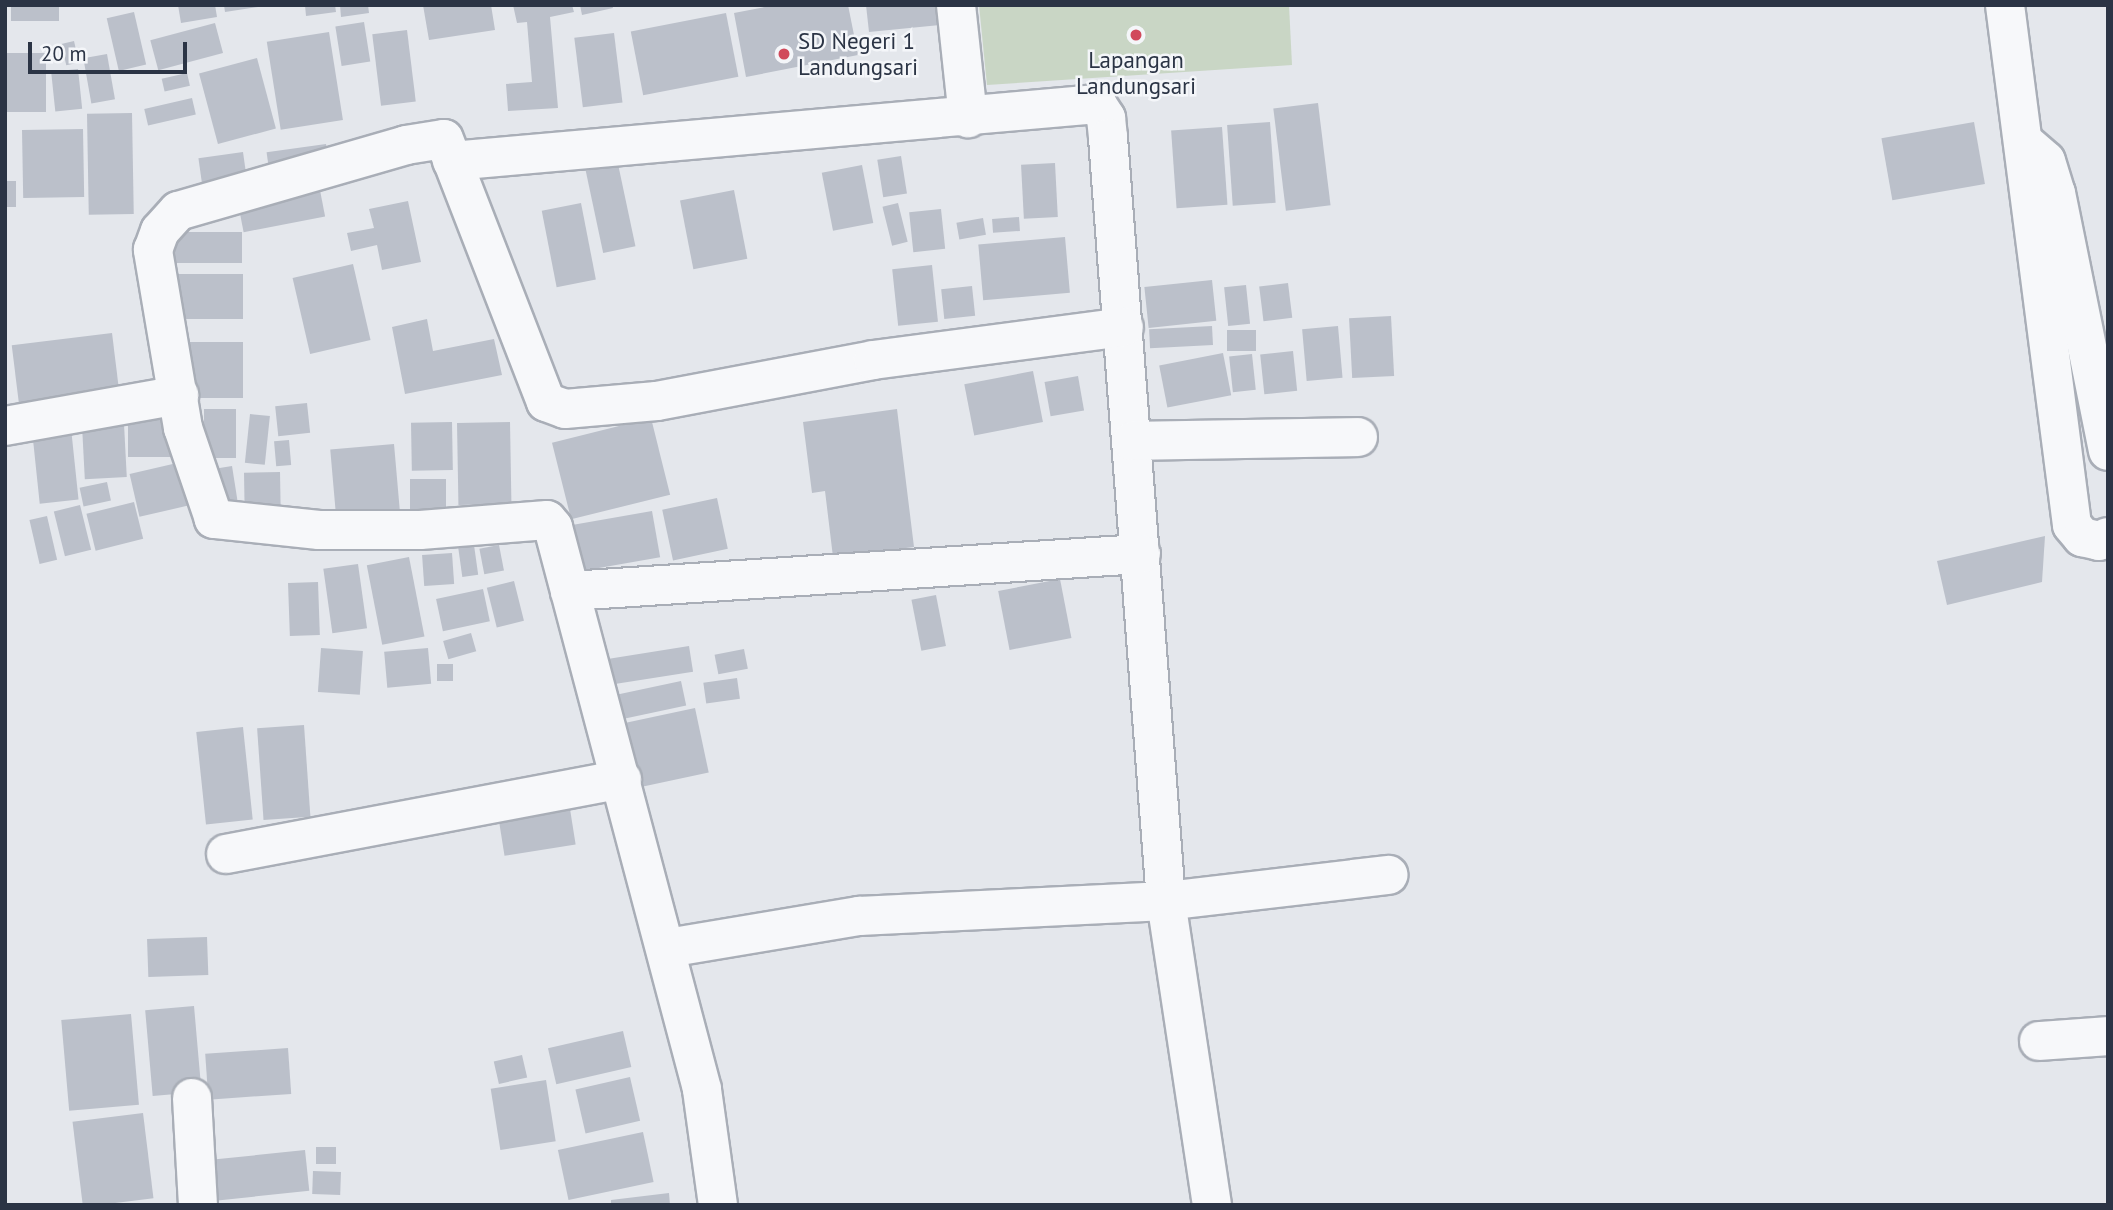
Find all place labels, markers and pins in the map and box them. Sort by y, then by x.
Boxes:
place label: SD Negeri 1 Landungsari [798,27,918,81]
marker: Lapangan Landungsari [1128,27,1144,43]
marker: SD Negeri 1 Landungsari [776,46,792,62]
place label: Lapangan Landungsari [1076,46,1196,100]

